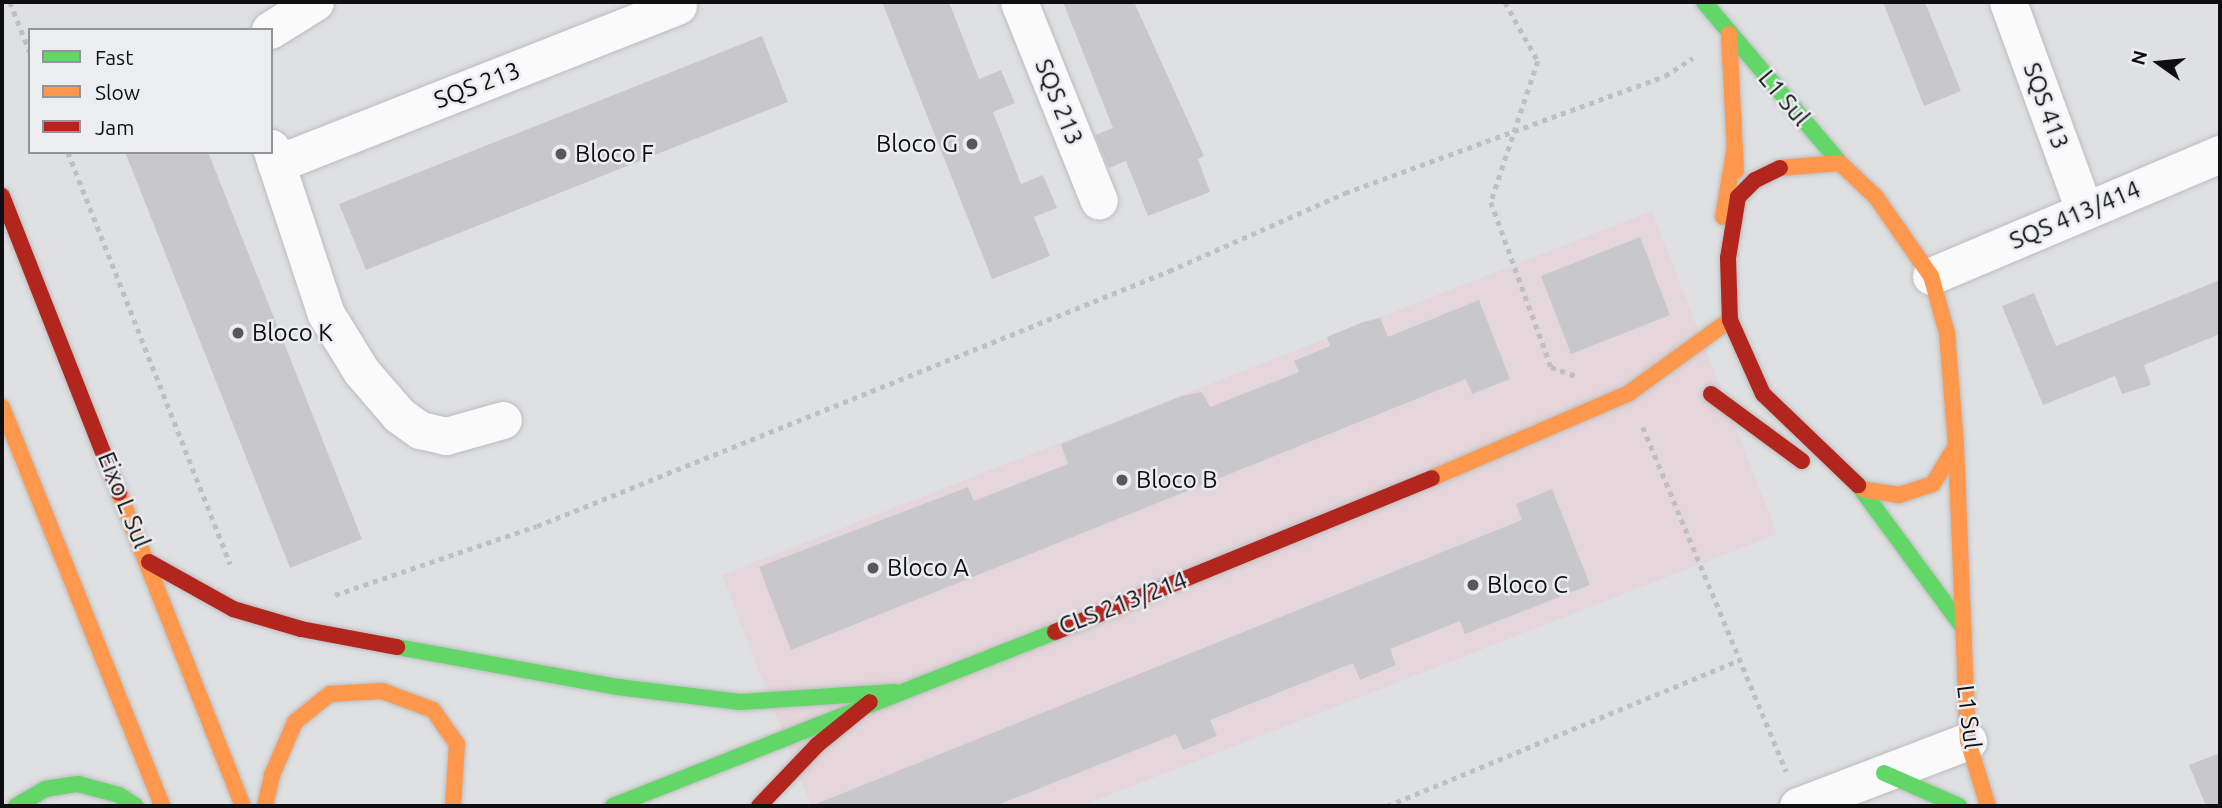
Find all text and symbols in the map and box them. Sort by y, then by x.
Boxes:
legend [28,28,273,154]
north arrow [2124,28,2194,98]
text: Fast [95,45,133,69]
text: N [2126,48,2151,67]
street label: SQS 213 [430,55,524,115]
street label: SQS 213 [1029,55,1089,149]
street label: SQS 413 [2017,59,2075,153]
street label: L1 Sul [1752,64,1816,132]
text: Slow [95,80,140,104]
text: Jam [95,115,134,139]
place label: Bloco G [876,130,958,158]
marker: Bloco G [964,136,980,152]
place label: Bloco F [575,140,654,168]
marker: Bloco F [553,146,569,162]
street label: SQS 413/414 [2005,175,2145,255]
place label: Bloco K [252,319,333,347]
marker: Bloco K [230,325,246,341]
street label: Eixo L Sul [92,448,156,552]
place label: Bloco B [1136,466,1217,494]
marker: Bloco B [1114,472,1130,488]
place label: Bloco A [887,554,969,582]
marker: Bloco A [865,560,881,576]
street label: CLS 213/214 [1055,565,1191,641]
place label: Bloco C [1487,571,1568,599]
marker: Bloco C [1465,577,1481,593]
street label: L1 Sul [1951,684,1987,750]

